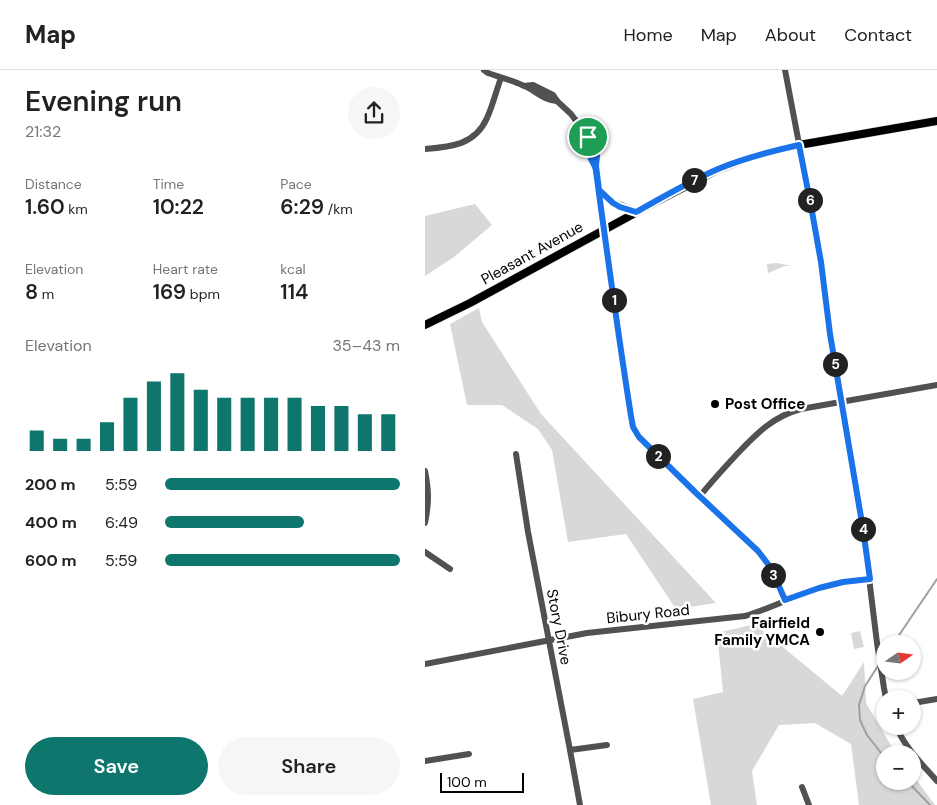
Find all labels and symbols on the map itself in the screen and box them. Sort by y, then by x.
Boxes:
pin [567,116,609,158]
pin: 7 [681,168,707,192]
pin: 6 [797,188,823,212]
street label: Pleasant Avenue [477,217,587,289]
pin: 1 [601,288,627,312]
pin: 5 [823,352,847,376]
place label: Post Office [725,394,805,414]
marker: Post Office [709,398,721,410]
pin: 2 [645,444,671,468]
pin: 4 [851,516,875,542]
pin: 3 [761,562,785,588]
street label: Story Drive [542,587,576,667]
street label: Bibury Road [605,600,691,628]
place label: Fairfield Family YMCA [714,613,810,650]
marker: Fairfield Family YMCA [814,626,826,638]
north arrow [876,635,921,680]
scale bar [440,770,524,793]

